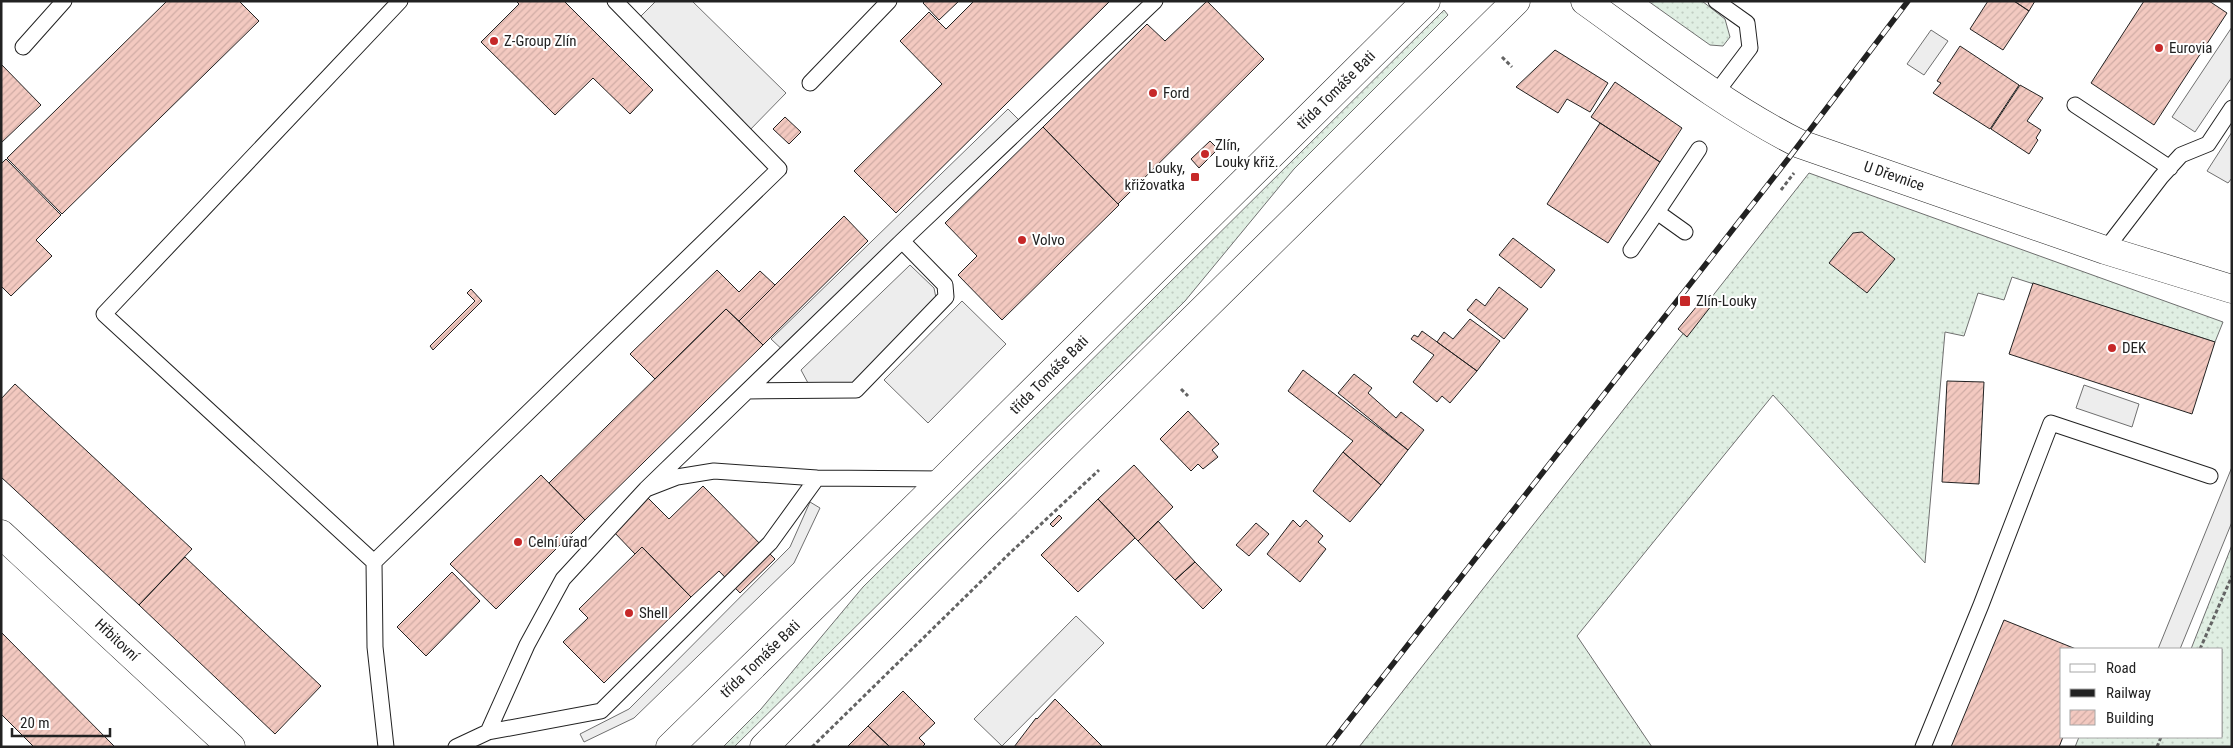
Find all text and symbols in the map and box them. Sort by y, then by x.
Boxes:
place label: Z-Group Zlín [504,32,577,50]
marker: Z-Group Zlín [488,35,500,47]
place label: Eurovia [2169,39,2212,57]
marker: Eurovia [2153,42,2165,54]
street label: třída Tomáše Bati [1293,47,1379,133]
place label: Ford [1163,84,1189,102]
marker: Ford [1147,87,1159,99]
place label: Zlín, Louky křiž. [1215,136,1279,171]
marker: Zlín, Louky křiž. [1199,148,1211,160]
street label: U Dřevnice [1861,157,1927,195]
place label: Louky, křižovatka [1124,159,1185,194]
marker: Louky, křižovatka [1189,171,1201,183]
place label: Volvo [1032,231,1065,249]
marker: Volvo [1016,234,1028,246]
place label: Zlín-Louky [1696,292,1757,310]
marker: Zlín-Louky [1678,294,1692,308]
street label: třída Tomáše Bati [1006,332,1092,418]
place label: DEK [2122,339,2147,357]
marker: DEK [2106,342,2118,354]
place label: Celní úřad [528,533,587,551]
marker: Celní úřad [512,536,524,548]
place label: Shell [639,604,668,622]
marker: Shell [623,607,635,619]
street label: Hřbitovní [91,615,144,666]
street label: třída Tomáše Bati [716,616,804,702]
legend [2060,648,2223,738]
text: Road [2106,659,2136,677]
text: Railway [2106,684,2151,702]
scale bar [12,706,110,738]
text: Building [2106,709,2154,727]
text: 20 m [20,714,50,732]

